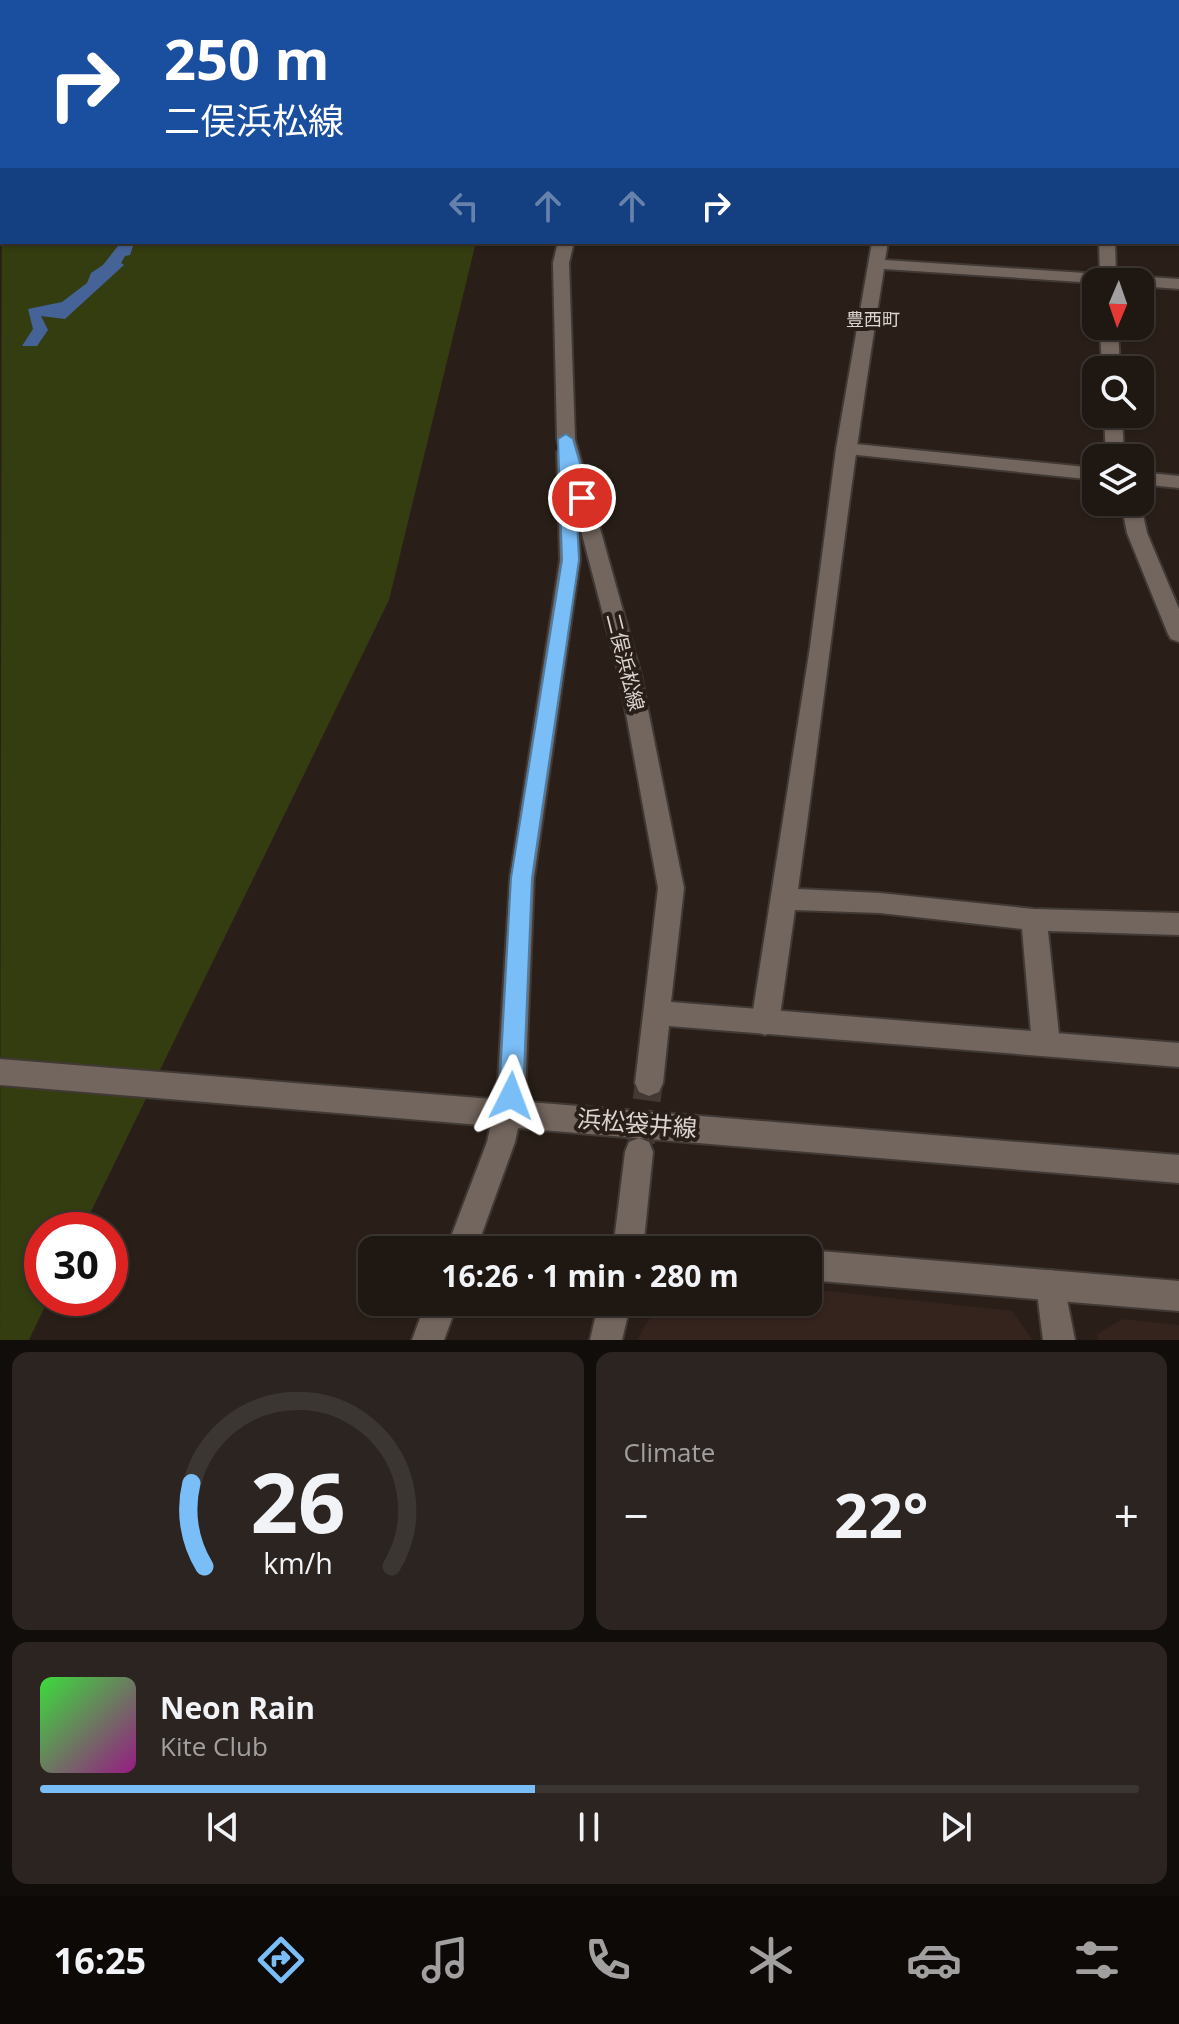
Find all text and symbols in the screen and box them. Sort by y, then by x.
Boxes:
text: 250 m [164,20,330,96]
icon: right [32,32,136,136]
text: 二俣浜松線 [164,96,344,145]
icon: left [442,184,486,228]
icon: ahead [526,184,570,228]
icon: ahead [610,184,654,228]
icon: right [694,184,738,228]
north arrow [1082,268,1154,340]
map controls [1082,268,1154,516]
district label: 豊西町 [846,307,900,331]
button: search [1082,356,1154,428]
button: layers [1082,444,1154,516]
pin [548,464,616,532]
icon: arrive [560,476,604,520]
street label: 二俣浜松線 [600,610,651,714]
position arrow [469,1054,553,1138]
street label: 浜松袋井線 [576,1101,698,1144]
speed limit sign: 30 [24,1212,128,1316]
text: 16:26 · 1 min · 280 m [441,1255,739,1296]
text: Climate [624,1434,715,1470]
text: 26 [250,1444,345,1557]
text: 22° [834,1474,928,1556]
text: − [624,1485,649,1545]
text: + [1114,1485,1139,1545]
text: km/h [263,1543,332,1582]
text: Neon Rain [160,1687,315,1728]
text: Kite Club [160,1728,268,1764]
icon: previous [201,1805,245,1849]
icon: pause [567,1805,611,1849]
icon: next [934,1805,978,1849]
icon: directions [253,1932,309,1988]
icon: music [417,1932,473,1988]
icon: phone [580,1932,636,1988]
icon: climate [743,1932,799,1988]
icon: car [906,1932,962,1988]
icon: filters [1069,1932,1125,1988]
text: 16:25 [54,1936,146,1985]

